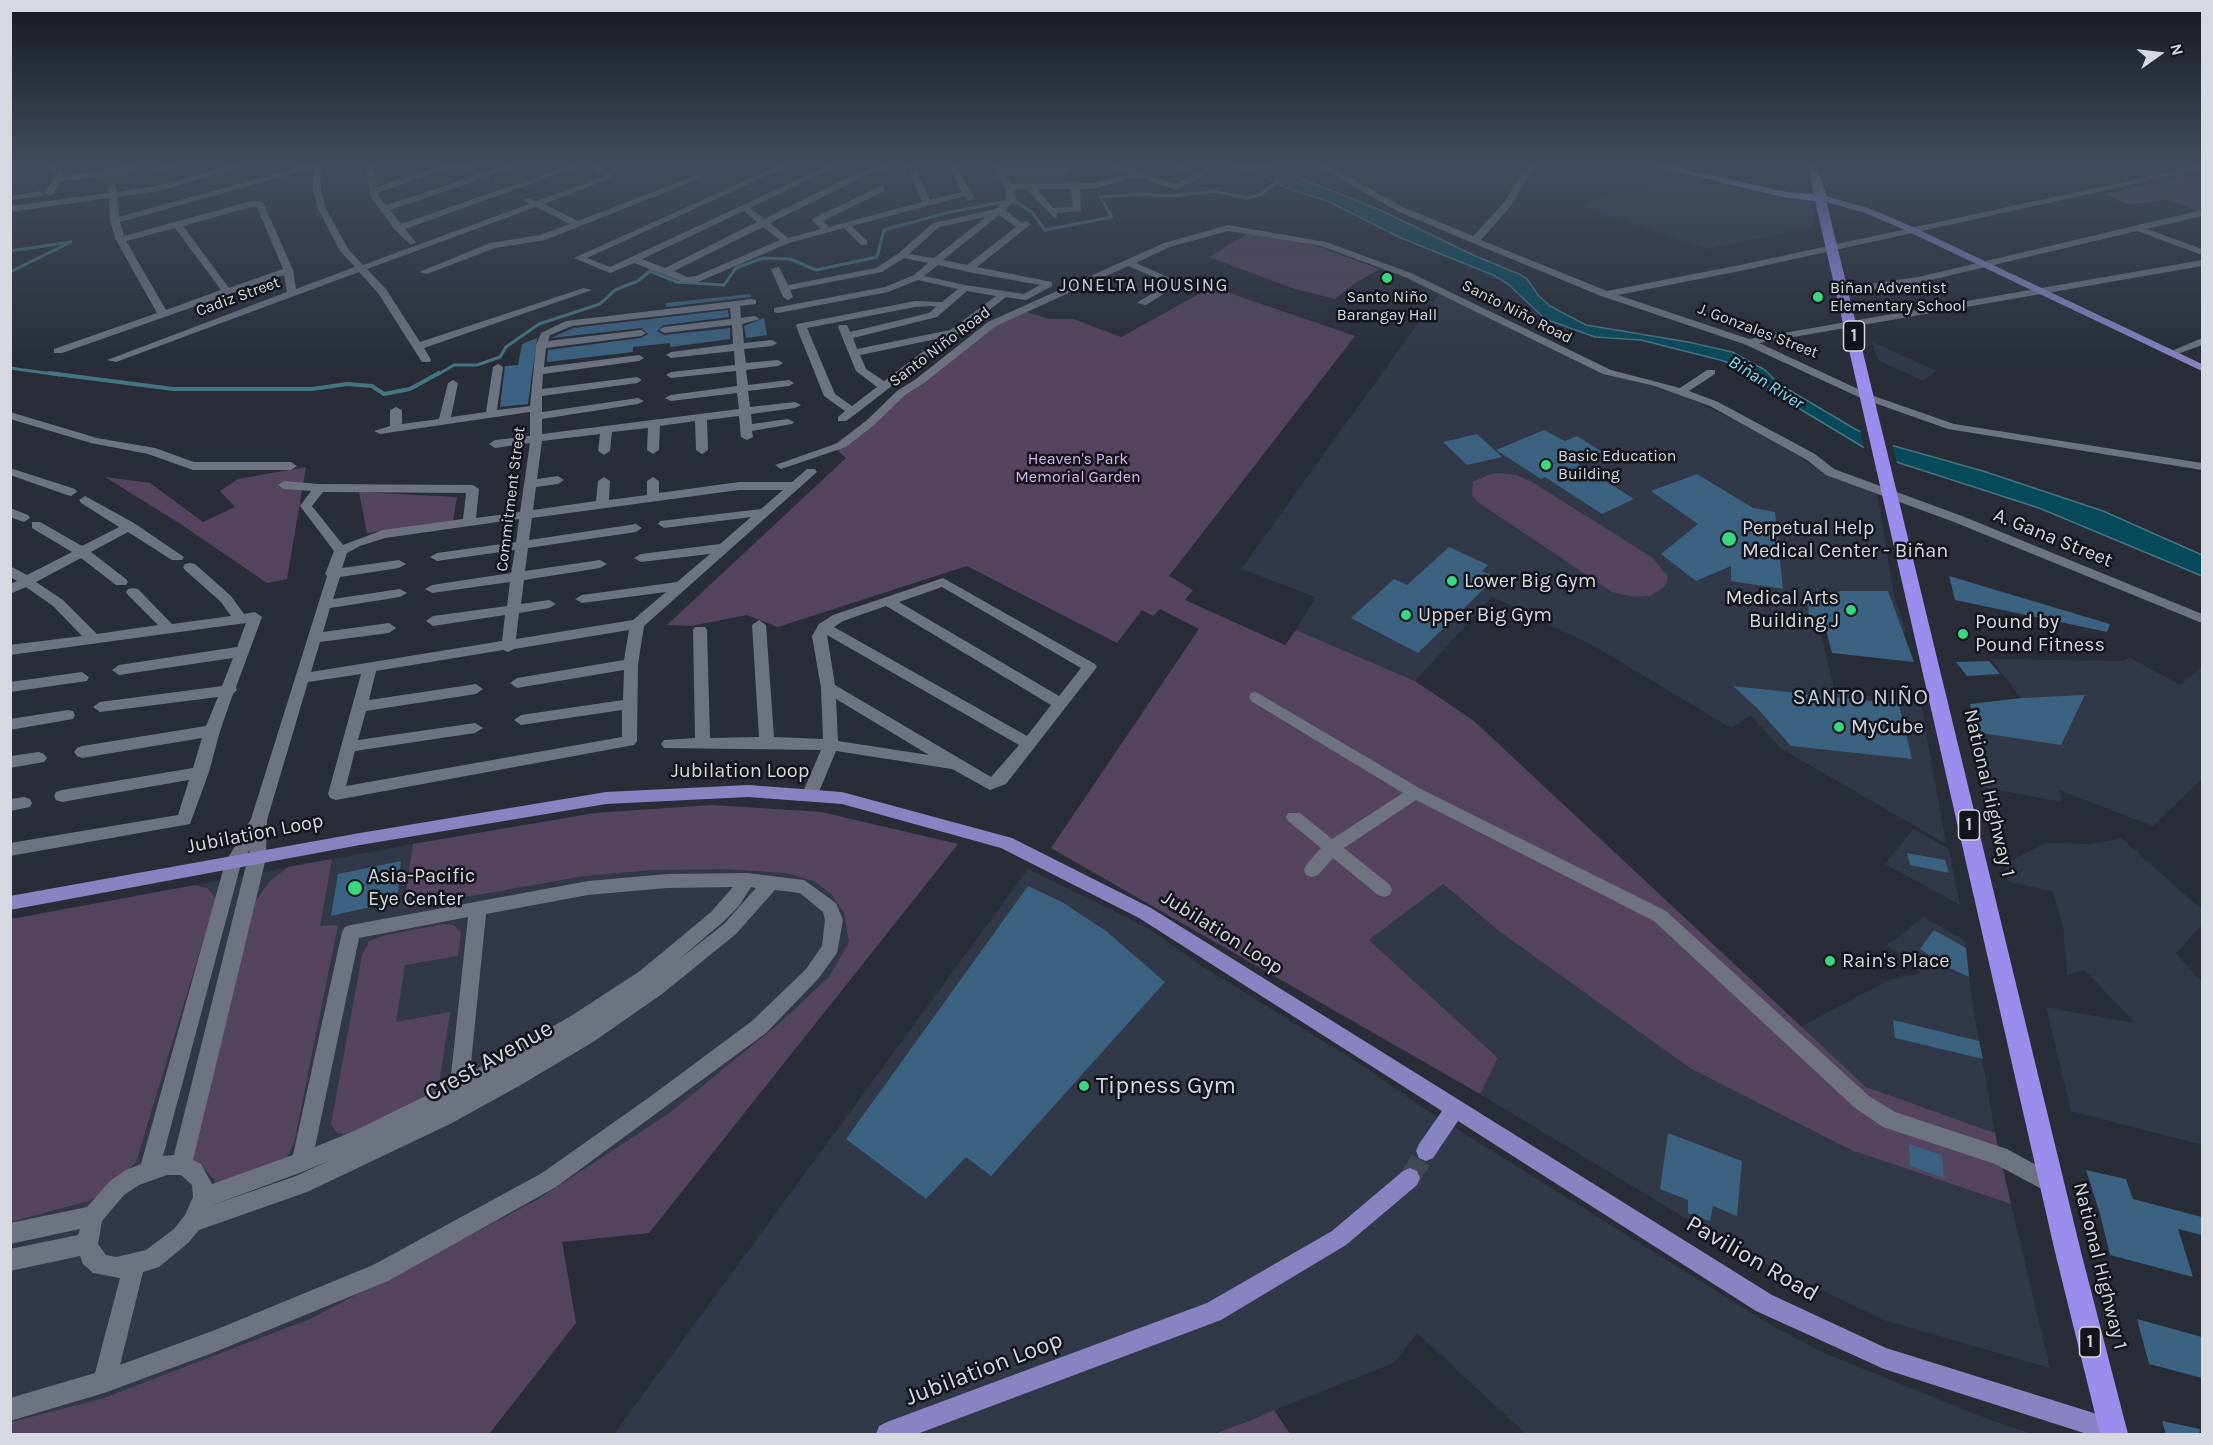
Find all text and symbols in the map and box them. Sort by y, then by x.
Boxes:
north arrow [2129,24,2189,84]
text: N [2166,42,2188,57]
marker: Santo Niño Barangay Hall [1380,271,1394,285]
street label: Cadiz Street [193,273,283,321]
district label: JONELTA HOUSING [1059,275,1229,297]
street label: Santo Niño Road [1459,276,1575,348]
place label: Biñan Adventist Elementary School [1830,278,1966,316]
place label: Santo Niño Barangay Hall [1337,287,1437,325]
marker: Biñan Adventist Elementary School [1811,290,1825,304]
street label: J. Gonzales Street [1695,299,1821,363]
street label: Santo Niño Road [886,303,994,391]
road number: 1 [1844,321,1864,351]
water label: Biñan River [1724,351,1808,415]
street label: Commitment Street [493,425,529,573]
place label: Basic Education Building [1558,446,1676,484]
park label: Heaven's Park Memorial Garden [1015,449,1141,487]
marker: Basic Education Building [1539,458,1553,472]
street label: A. Gana Street [1990,503,2116,573]
place label: Perpetual Help Medical Center - Biñan [1742,516,1948,563]
marker: Perpetual Help Medical Center - Biñan [1720,530,1738,548]
place label: Lower Big Gym [1464,569,1596,593]
marker: Lower Big Gym [1445,574,1459,588]
place label: Medical Arts Building J [1726,586,1839,633]
place label: Upper Big Gym [1418,603,1552,627]
marker: Medical Arts Building J [1844,603,1858,617]
marker: Upper Big Gym [1399,608,1413,622]
place label: Pound by Pound Fitness [1975,610,2105,657]
marker: Pound by Pound Fitness [1956,627,1970,641]
district label: SANTO NIÑO [1793,685,1929,711]
street label: National Highway 1 [1958,707,2020,879]
place label: MyCube [1851,715,1924,739]
marker: MyCube [1832,720,1846,734]
street label: Jubilation Loop [671,759,809,783]
street label: Jubilation Loop [185,809,325,859]
road number: 1 [1958,810,1980,840]
place label: Asia-Pacific Eye Center [368,864,475,911]
marker: Asia-Pacific Eye Center [346,879,364,897]
street label: Jubilation Loop [1157,886,1287,980]
place label: Rain's Place [1842,949,1950,973]
marker: Rain's Place [1823,954,1837,968]
street label: Crest Avenue [420,1014,558,1108]
place label: Tipness Gym [1096,1072,1236,1100]
marker: Tipness Gym [1077,1079,1091,1093]
street label: National Highway 1 [2068,1180,2132,1352]
street label: Pavilion Road [1681,1209,1823,1309]
street label: Jubilation Loop [901,1326,1067,1412]
road number: 1 [2080,1327,2100,1357]

